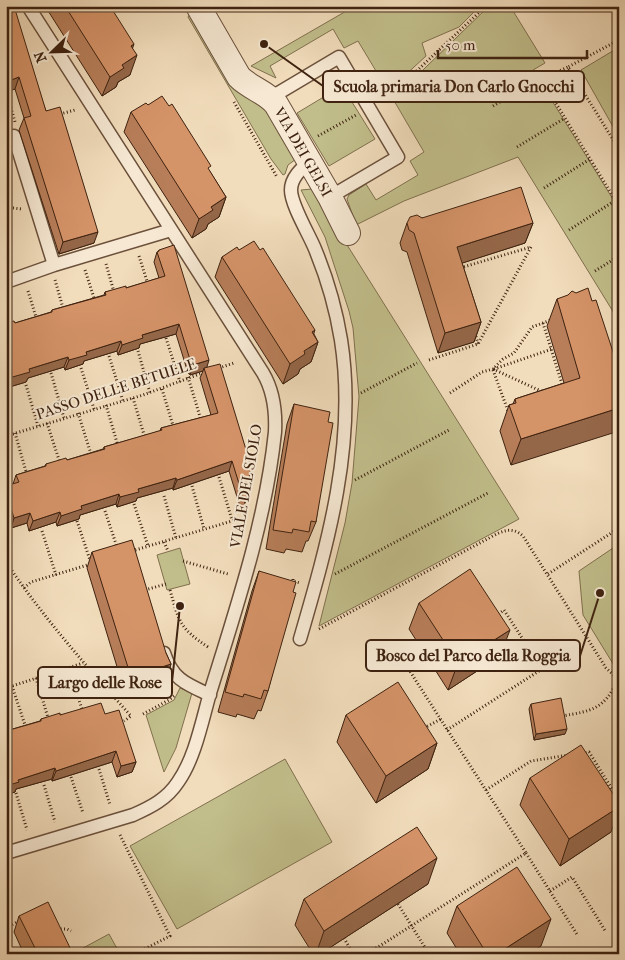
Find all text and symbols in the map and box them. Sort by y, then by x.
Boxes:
north arrow [28,28,78,78]
scale bar [438,28,586,60]
text: 50 m [445,36,476,54]
text: N [30,48,50,65]
callout: Scuola primaria Don Carlo Gnocchi [323,71,584,102]
text: Scuola primaria Don Carlo Gnocchi [334,77,575,97]
street label: VIA DEI GELSI [270,103,336,200]
street label: PASSO DELLE BETULLE [34,355,198,423]
street label: VIALE DEL SIOLO [226,423,266,550]
callout: Bosco del Parco della Roggia [366,640,580,671]
text: Bosco del Parco della Roggia [376,646,571,666]
callout: Largo delle Rose [38,667,172,698]
text: Largo delle Rose [48,673,162,693]

